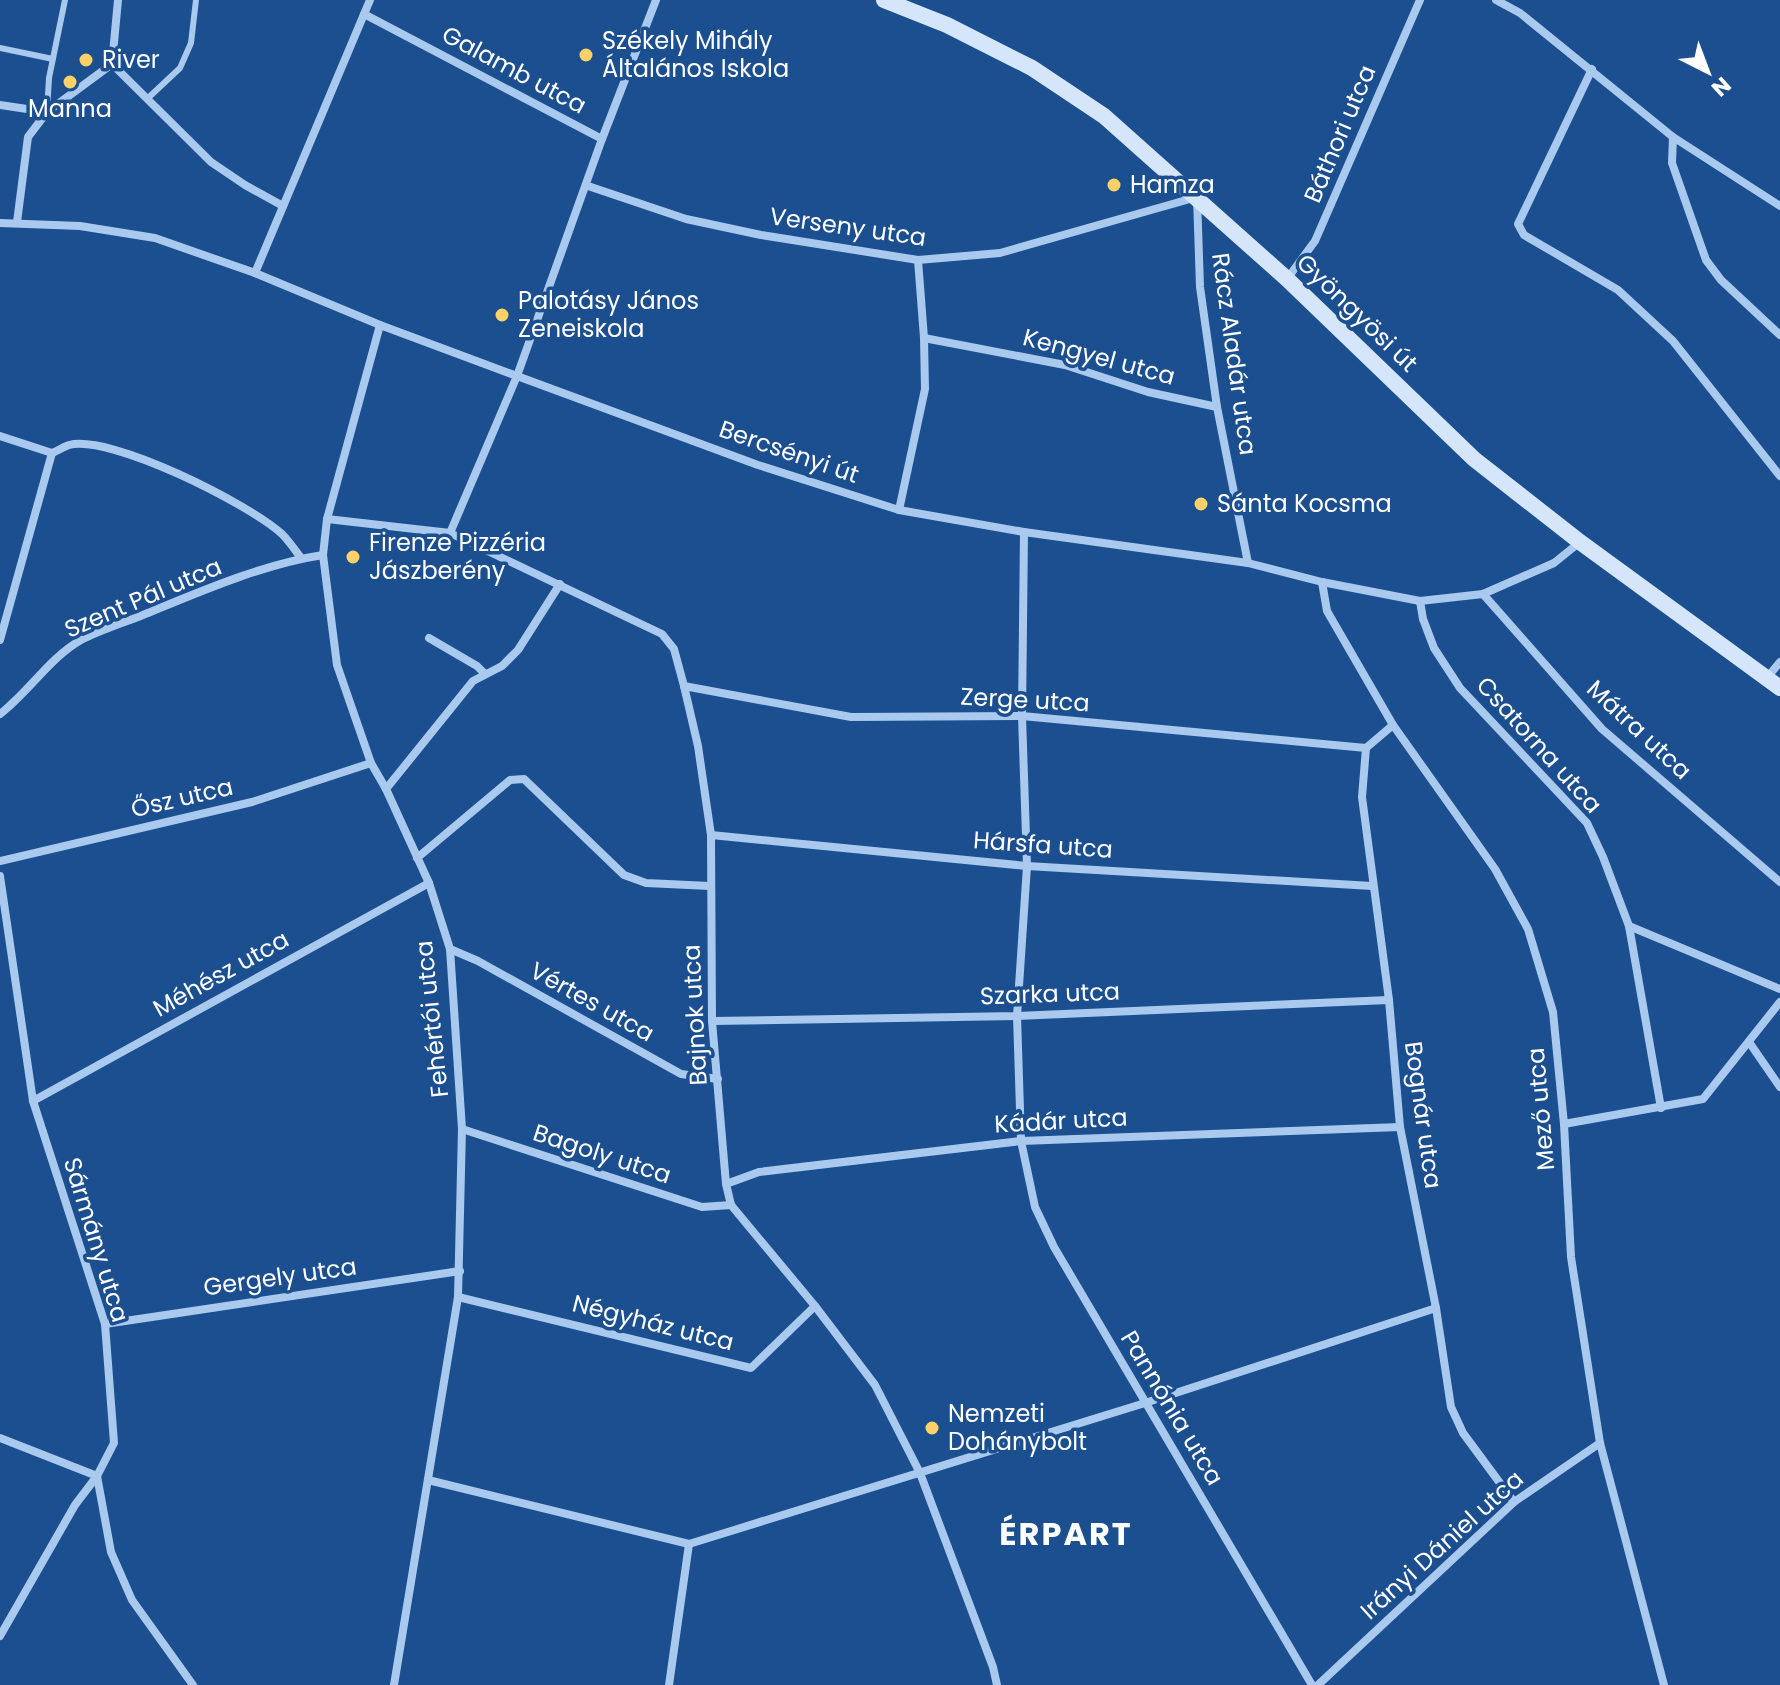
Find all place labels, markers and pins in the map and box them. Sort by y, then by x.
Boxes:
place label: Székely Mihály Általános Iskola [602,24,789,85]
place label: River [102,43,160,76]
marker: Székely Mihály Általános Iskola [577,46,595,64]
marker: River [77,51,95,69]
marker: Manna [61,73,79,91]
place label: Manna [28,92,112,125]
place label: Hamza [1130,168,1215,201]
marker: Hamza [1105,176,1123,194]
place label: Palotásy János Zeneiskola [518,284,699,345]
marker: Palotásy János Zeneiskola [493,306,511,324]
place label: Sánta Kocsma [1217,487,1392,520]
marker: Sánta Kocsma [1192,495,1210,513]
place label: Firenze Pizzéria Jászberény [369,526,546,587]
marker: Firenze Pizzéria Jászberény [344,548,362,566]
place label: Nemzeti Dohánybolt [948,1397,1087,1458]
marker: Nemzeti Dohánybolt [923,1419,941,1437]

